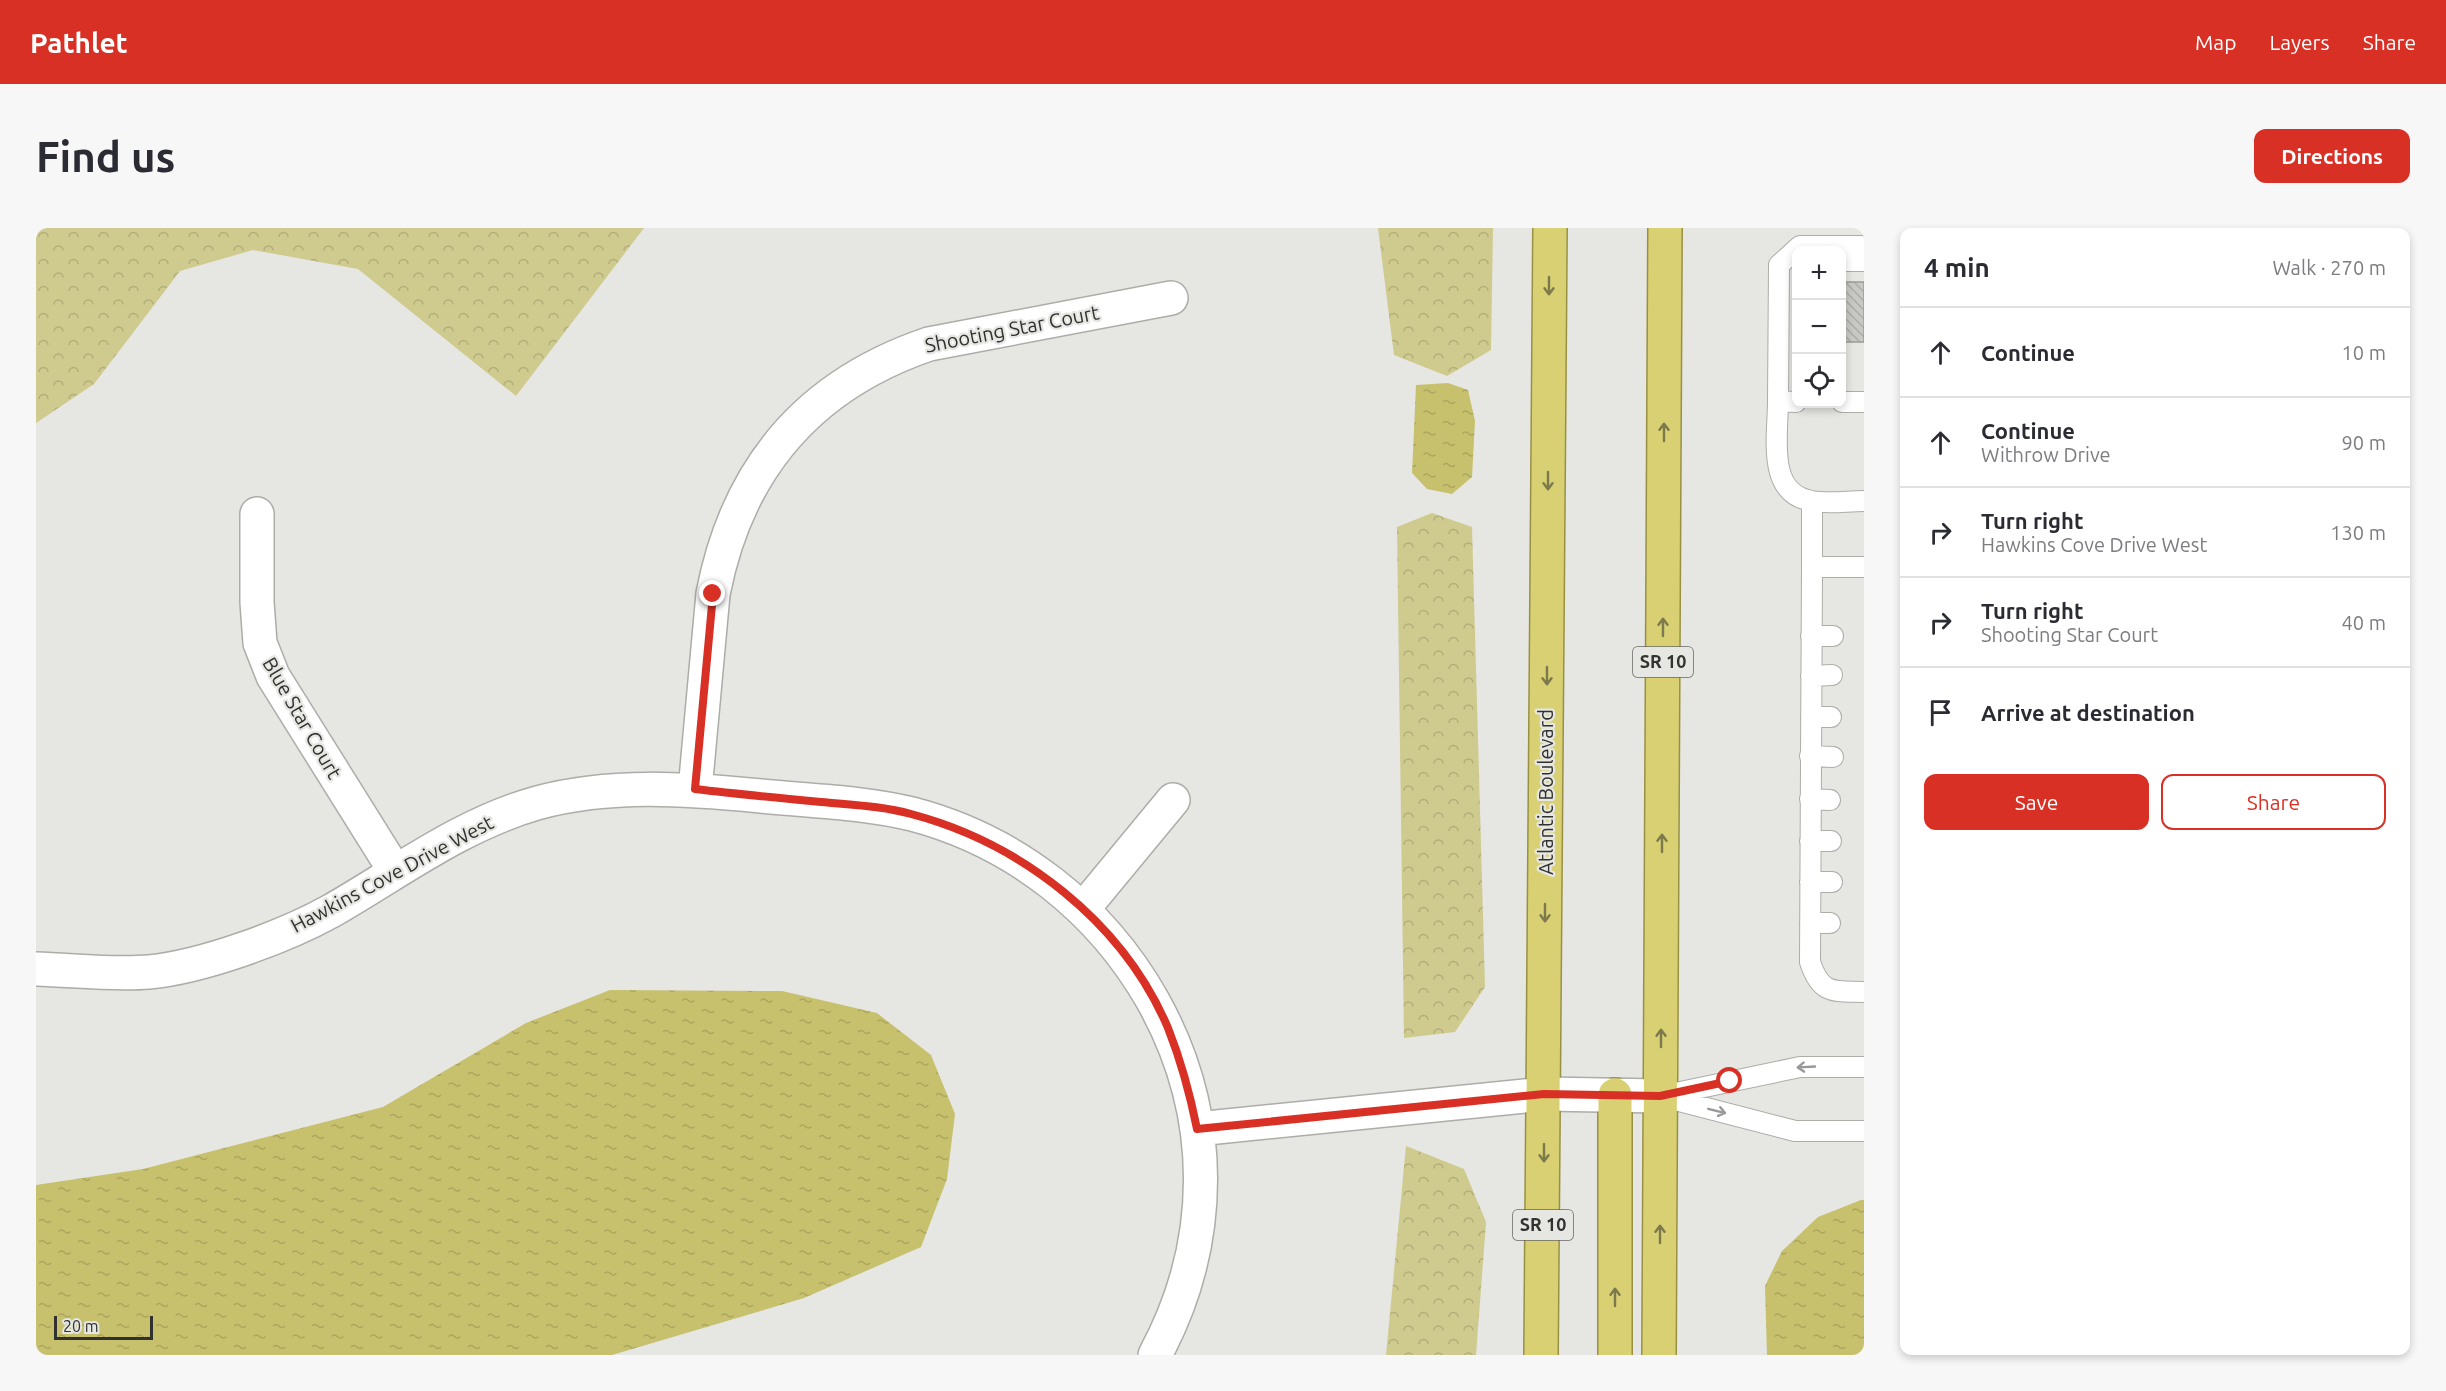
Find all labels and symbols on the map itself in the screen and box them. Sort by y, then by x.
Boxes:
one-way arrow [1543,276,1555,296]
street label: Shooting Star Court [923,300,1101,357]
one-way arrow [1658,422,1670,442]
one-way arrow [1542,471,1554,491]
route end [699,580,725,606]
one-way arrow [1657,617,1669,637]
road number: SR 10 [1633,647,1693,677]
street label: Blue Star Court [258,653,347,783]
one-way arrow [1541,666,1553,686]
street label: Atlantic Boulevard [1534,709,1557,875]
street label: Hawkins Cove Drive West [286,810,497,937]
one-way arrow [1656,833,1668,853]
one-way arrow [1539,903,1551,923]
one-way arrow [1655,1028,1666,1048]
one-way arrow [1796,1062,1816,1073]
route start [1716,1067,1742,1093]
one-way arrow [1707,1106,1726,1117]
one-way arrow [1538,1142,1550,1162]
road number: SR 10 [1513,1210,1573,1240]
one-way arrow [1654,1224,1666,1244]
one-way arrow [1609,1287,1621,1307]
scale bar [54,1313,153,1340]

